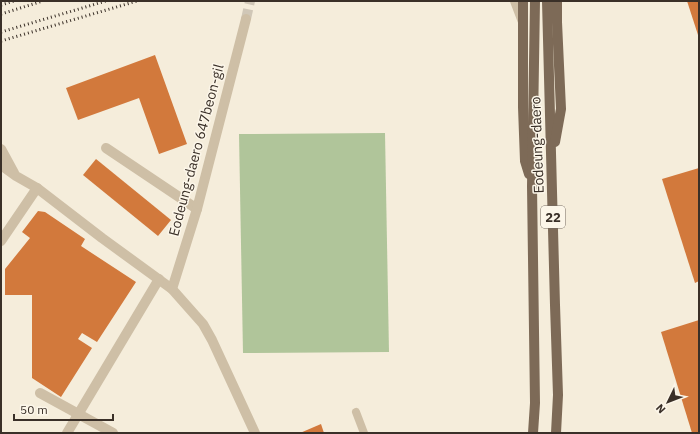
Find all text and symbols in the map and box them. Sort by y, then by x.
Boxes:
street label: Eodeung-daero 647beon-gil [164,62,228,238]
street label: Eodeung-daero [526,96,548,194]
road number: 22 [541,206,565,228]
north arrow [648,382,688,422]
scale bar [14,396,113,422]
text: N [653,401,669,417]
text: 50 m [20,402,48,417]

